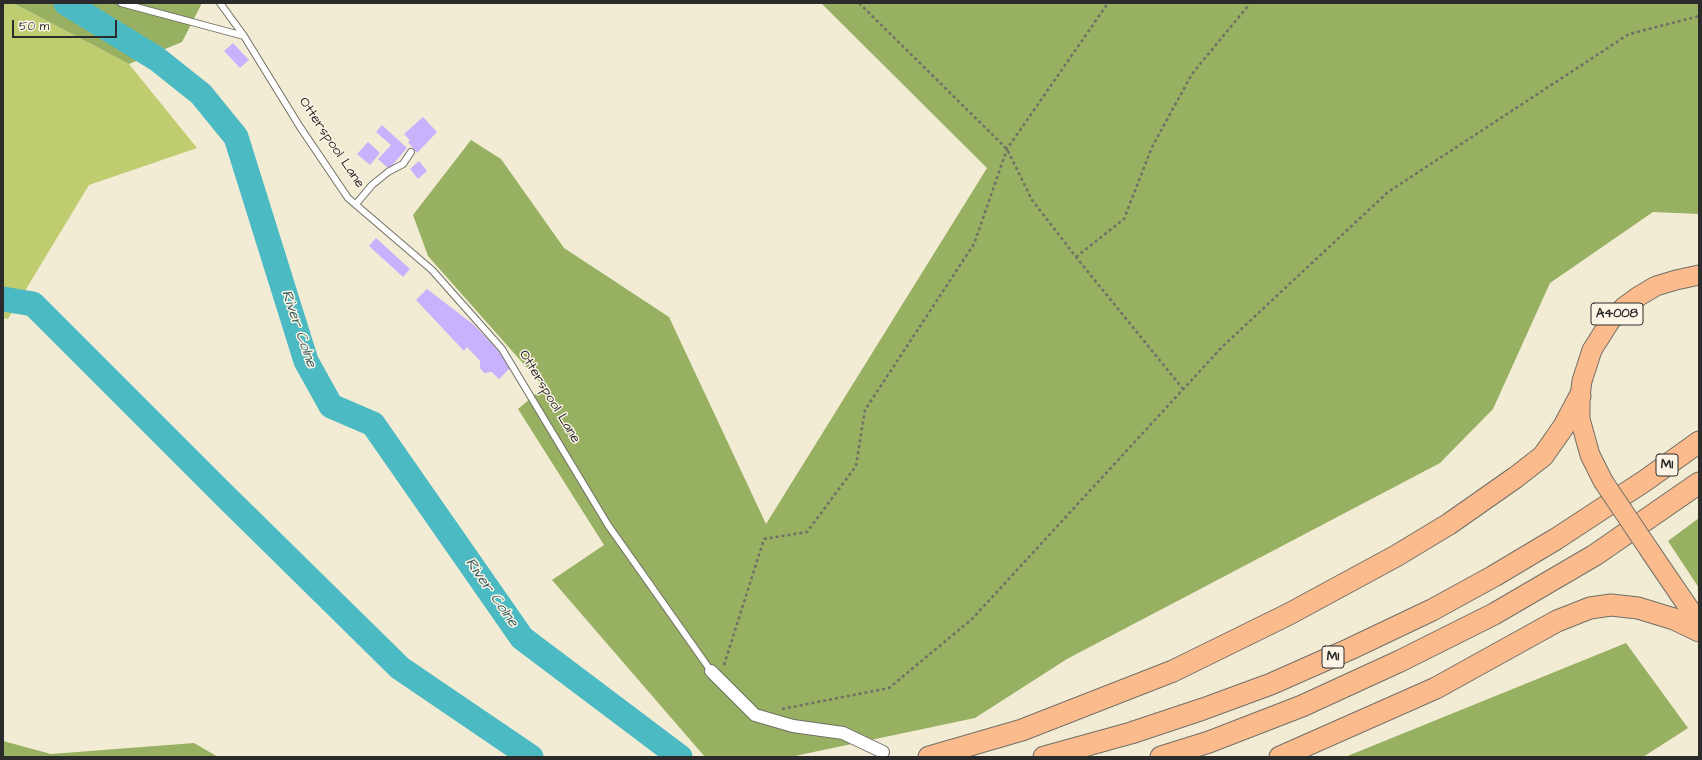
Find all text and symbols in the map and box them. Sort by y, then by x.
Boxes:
scale bar [14,12,119,38]
text: 50 m [19,18,49,35]
street label: Otterspool Lane [294,94,368,192]
water label: River Colne [276,288,320,370]
road number: A4008 [1591,303,1643,325]
street label: Otterspool Lane [515,347,583,447]
road number: M1 [1656,454,1678,476]
water label: River Colne [461,555,521,631]
road number: M1 [1322,646,1344,668]

